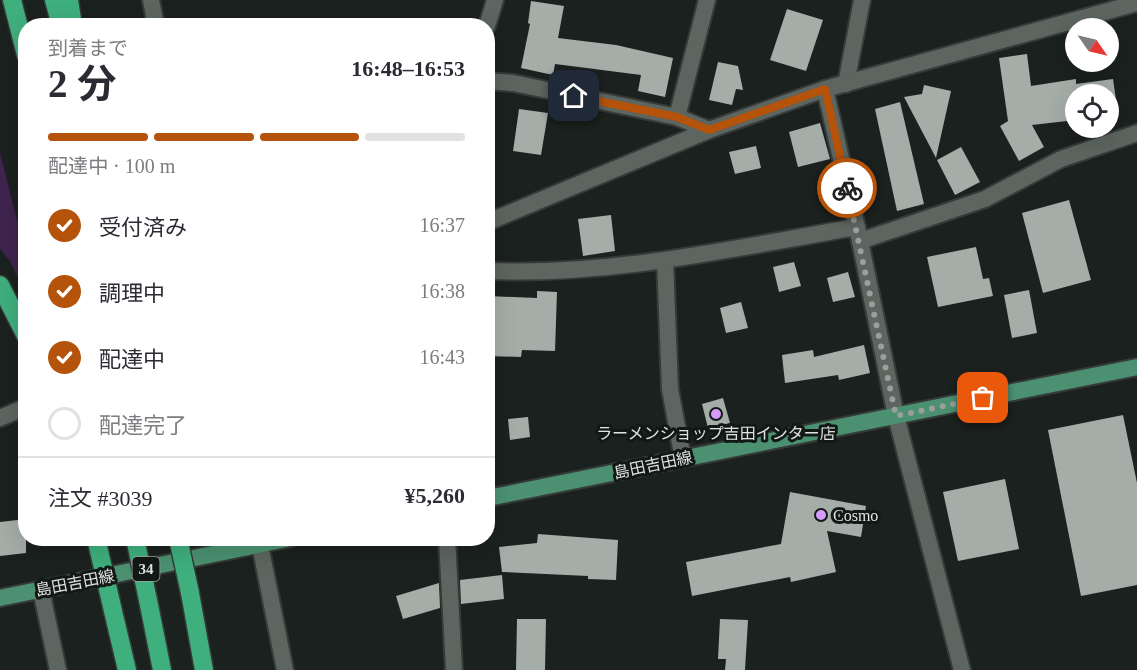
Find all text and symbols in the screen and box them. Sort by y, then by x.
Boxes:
north arrow [1065,18,1119,72]
map controls [1065,18,1119,138]
text: 到着まで [48,37,128,59]
text: 16:48–16:53 [351,56,465,81]
text: 2 分 [48,62,116,105]
pin [548,70,599,121]
icon: home [557,79,590,112]
button: locate [1065,84,1119,138]
text: 配達中 · 100 m [48,155,175,177]
courier [817,158,877,218]
icon: bike [831,172,864,205]
icon: check [48,209,81,242]
text: 16:37 [419,214,465,236]
text: 受付済み [99,215,187,240]
icon: check [48,275,81,308]
text: 16:38 [419,280,465,302]
text: 調理中 [99,281,165,306]
icon: check [48,341,81,374]
text: 16:43 [419,346,465,368]
text: 配達中 [99,347,165,372]
pin [957,372,1008,423]
icon: bag [966,381,999,414]
marker: ラーメンショップ吉田インター店 [709,407,723,421]
text: 配達完了 [99,413,187,438]
place label: ラーメンショップ吉田インター店 [596,425,836,442]
street label: 島田吉田線 [612,448,694,482]
text: ¥5,260 [405,483,465,508]
text: 注文 #3039 [48,486,153,511]
place label: Cosmo [833,507,878,524]
marker: Cosmo [814,508,828,522]
road number: 34 [132,557,160,581]
street label: 島田吉田線 [34,567,116,599]

